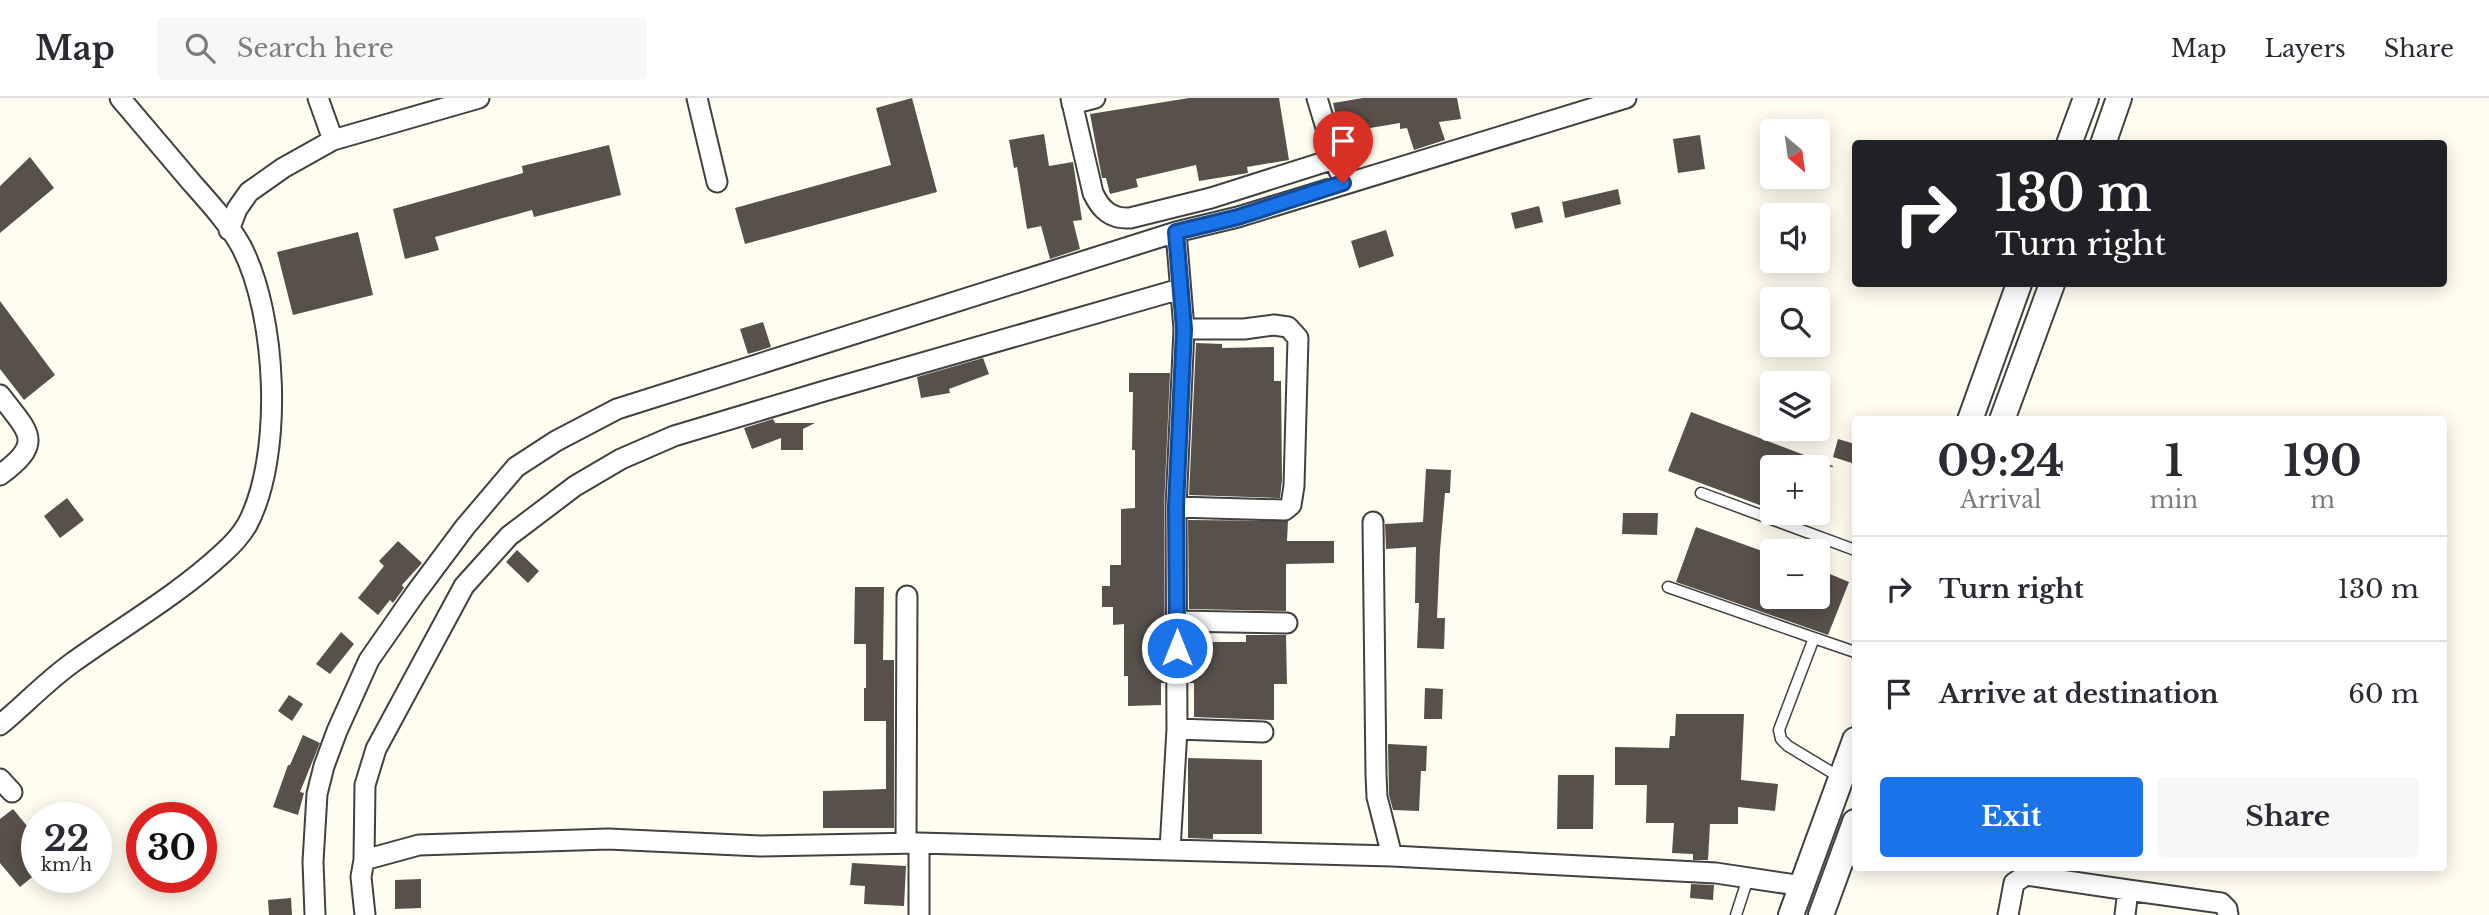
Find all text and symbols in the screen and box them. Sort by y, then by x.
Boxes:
search box [157,17,647,80]
text: Map [35,28,115,69]
icon: search [181,29,219,67]
text: Search here [237,32,394,64]
text: Map [2171,34,2227,63]
text: Layers [2265,34,2346,63]
text: Share [2384,34,2454,63]
pin [1313,111,1373,183]
north arrow [1760,119,1830,189]
map controls [1760,119,1830,609]
icon: arrive [1324,122,1362,160]
text: 130 m [1995,163,2152,224]
icon: right [1880,168,1971,259]
button: sound [1760,203,1830,273]
text: Turn right [1995,224,2166,264]
button: search [1760,287,1830,357]
button: layers [1760,371,1830,441]
text: 09:24 [1937,435,2064,487]
text: 1 [2165,435,2183,487]
text: 190 [2283,435,2362,487]
button: + [1760,455,1830,525]
text: Arrival [1960,486,2042,514]
text: min [2150,486,2198,514]
text: m [2310,486,2335,514]
button: − [1760,539,1830,609]
icon: right [1880,570,1918,608]
text: Turn right [1939,573,2084,605]
text: 130 m [2337,573,2419,605]
position arrow [1140,611,1214,685]
icon: arrive [1880,675,1918,713]
text: Arrive at destination [1939,678,2219,710]
text: 60 m [2348,678,2419,710]
button: Exit [1880,777,2143,857]
button: Share [2157,777,2419,857]
speed limit sign: 30 [126,802,217,893]
text: 22 [44,817,89,860]
text: km/h [41,854,92,876]

